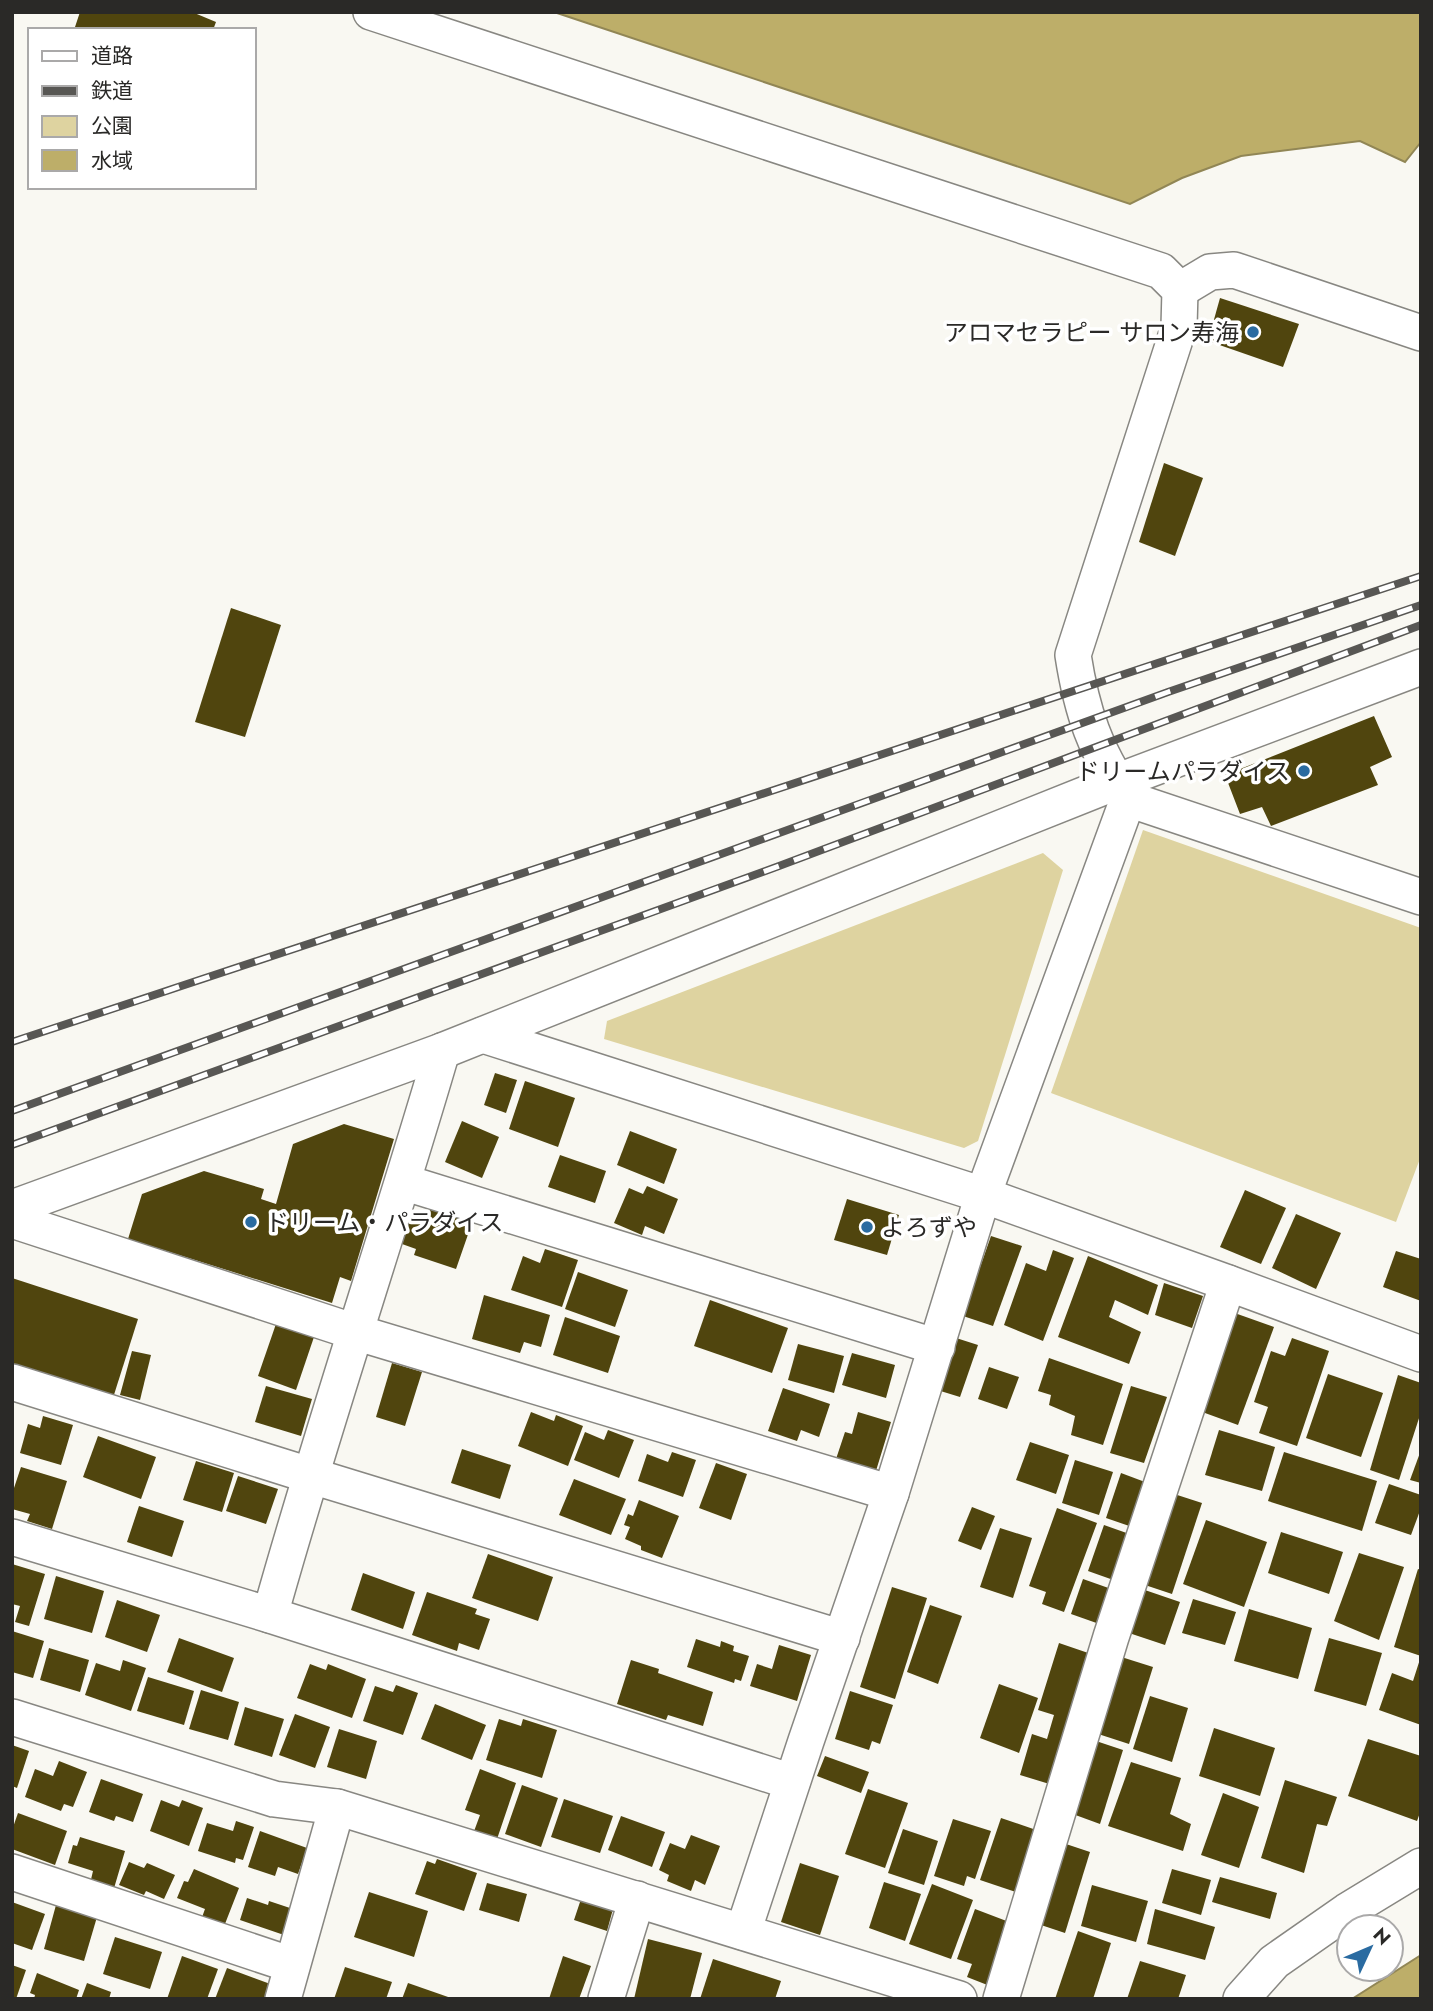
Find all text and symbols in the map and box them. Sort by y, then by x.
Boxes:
legend [28,28,256,189]
text: 道路 [91,41,133,71]
text: 鉄道 [91,76,133,106]
text: 公園 [91,111,133,141]
text: 水域 [91,146,133,176]
place label: アロマセラピー サロン寿海 [944,315,1239,350]
marker: アロマセラピー サロン寿海 [1245,324,1261,340]
place label: ドリームパラダイス [1075,754,1290,789]
marker: ドリームパラダイス [1296,763,1312,779]
place label: ドリーム・パラダイス [265,1205,504,1240]
place label: よろずや [881,1210,977,1245]
marker: ドリーム・パラダイス [243,1214,259,1230]
marker: よろずや [859,1219,875,1235]
north arrow [1335,1913,1405,1983]
text: N [1367,1922,1397,1951]

